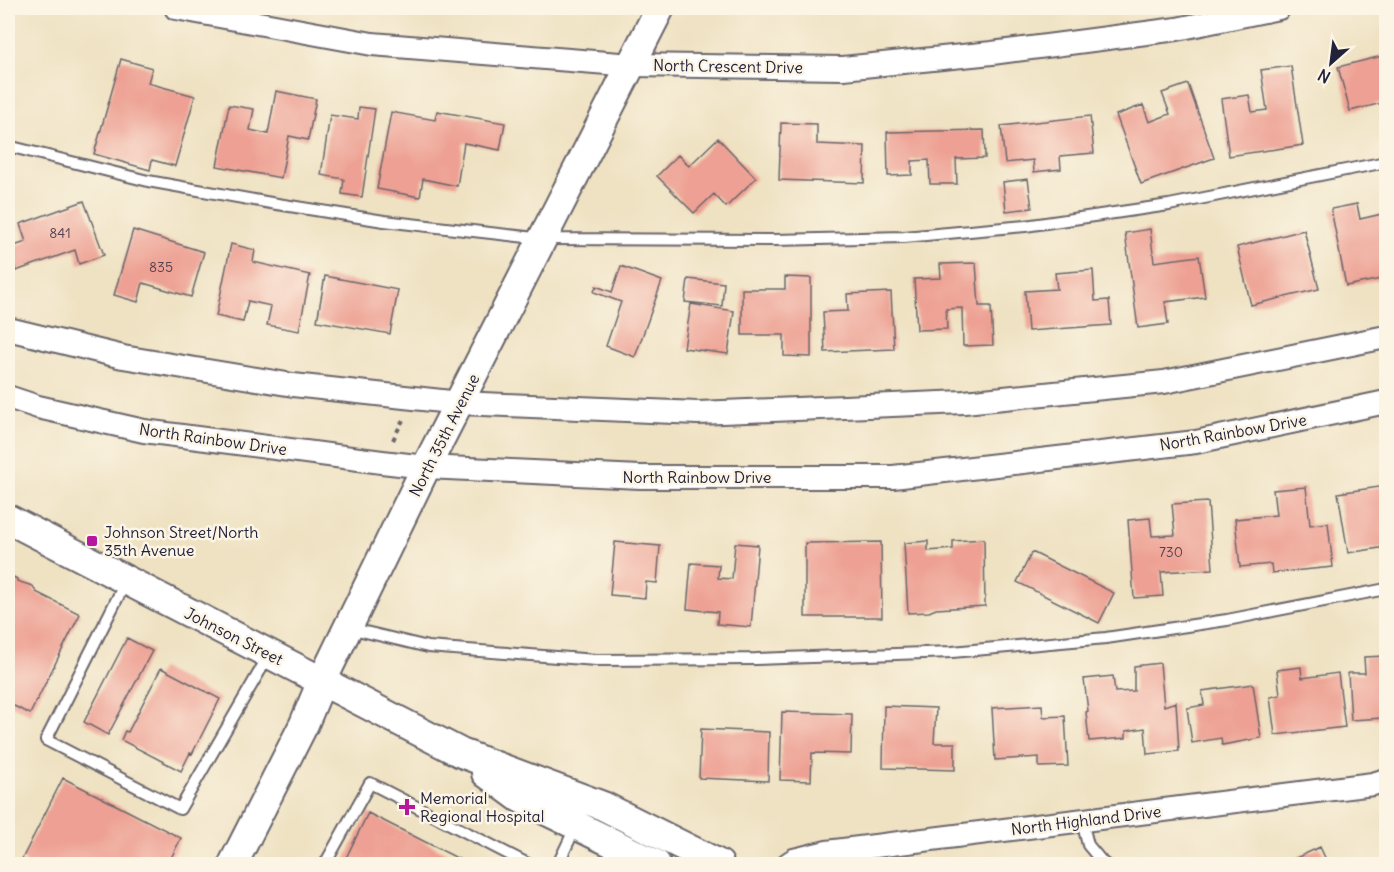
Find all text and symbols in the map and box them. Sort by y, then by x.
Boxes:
north arrow [1301,33,1361,93]
street label: North Crescent Drive [653,55,803,77]
text: N [1314,65,1334,88]
house number: 841 [49,224,71,242]
house number: 835 [149,258,173,276]
street label: North 35th Avenue [404,370,484,500]
street label: North Rainbow Drive [1158,409,1308,455]
street label: North Rainbow Drive [138,419,288,459]
street label: North Rainbow Drive [623,467,772,487]
place label: Johnson Street/North 35th Avenue [104,522,259,560]
marker: Johnson Street/North 35th Avenue [85,534,99,548]
house number: 730 [1159,543,1183,561]
street label: Johnson Street [182,603,287,670]
place label: Memorial Regional Hospital [420,788,544,826]
marker: Memorial Regional Hospital [398,798,416,816]
street label: North Highland Drive [1010,801,1162,839]

